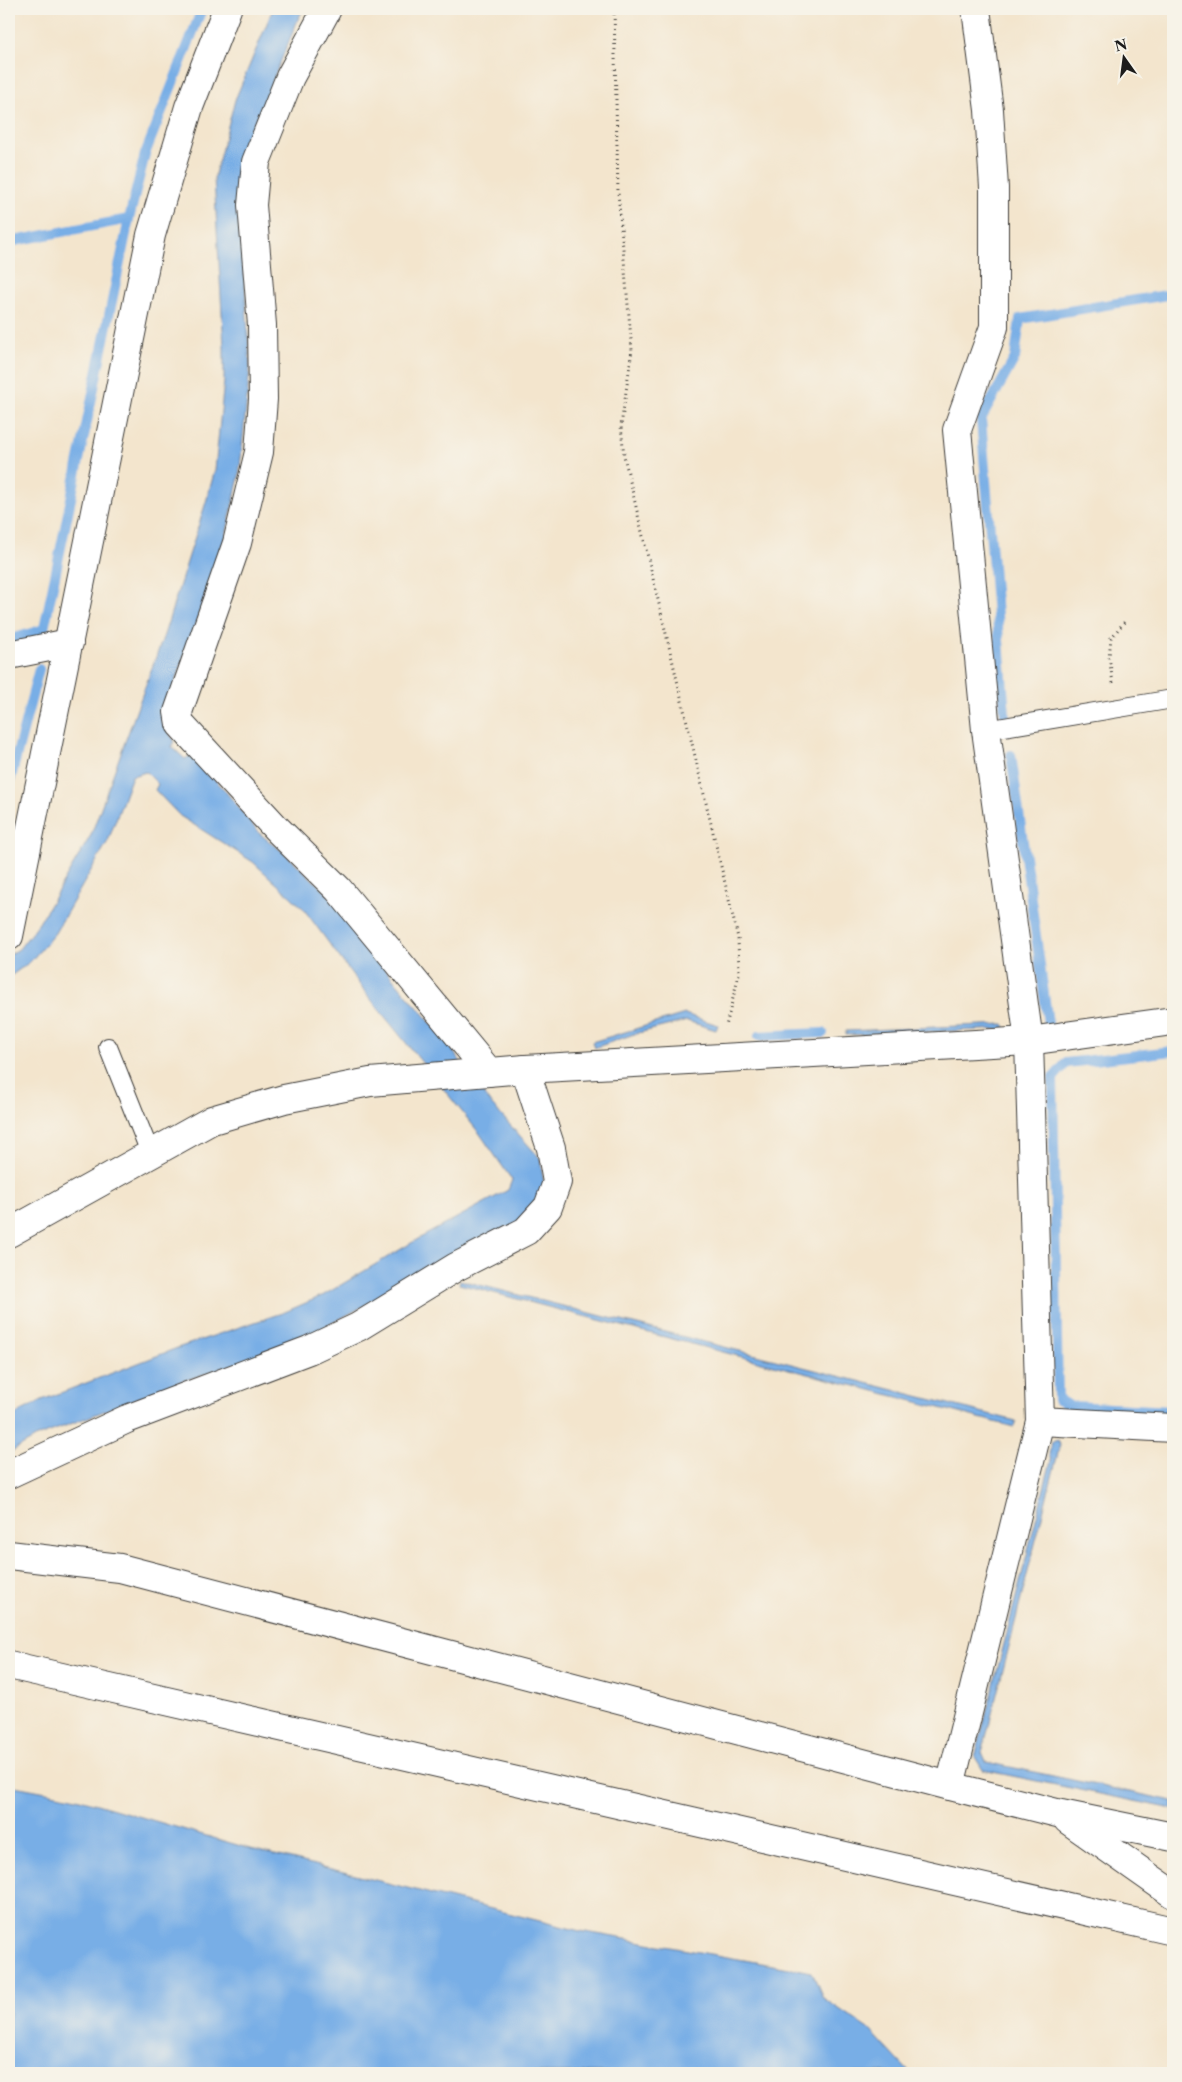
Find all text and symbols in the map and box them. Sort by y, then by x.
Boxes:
north arrow [1100,32,1150,82]
text: N [1113,35,1129,56]

